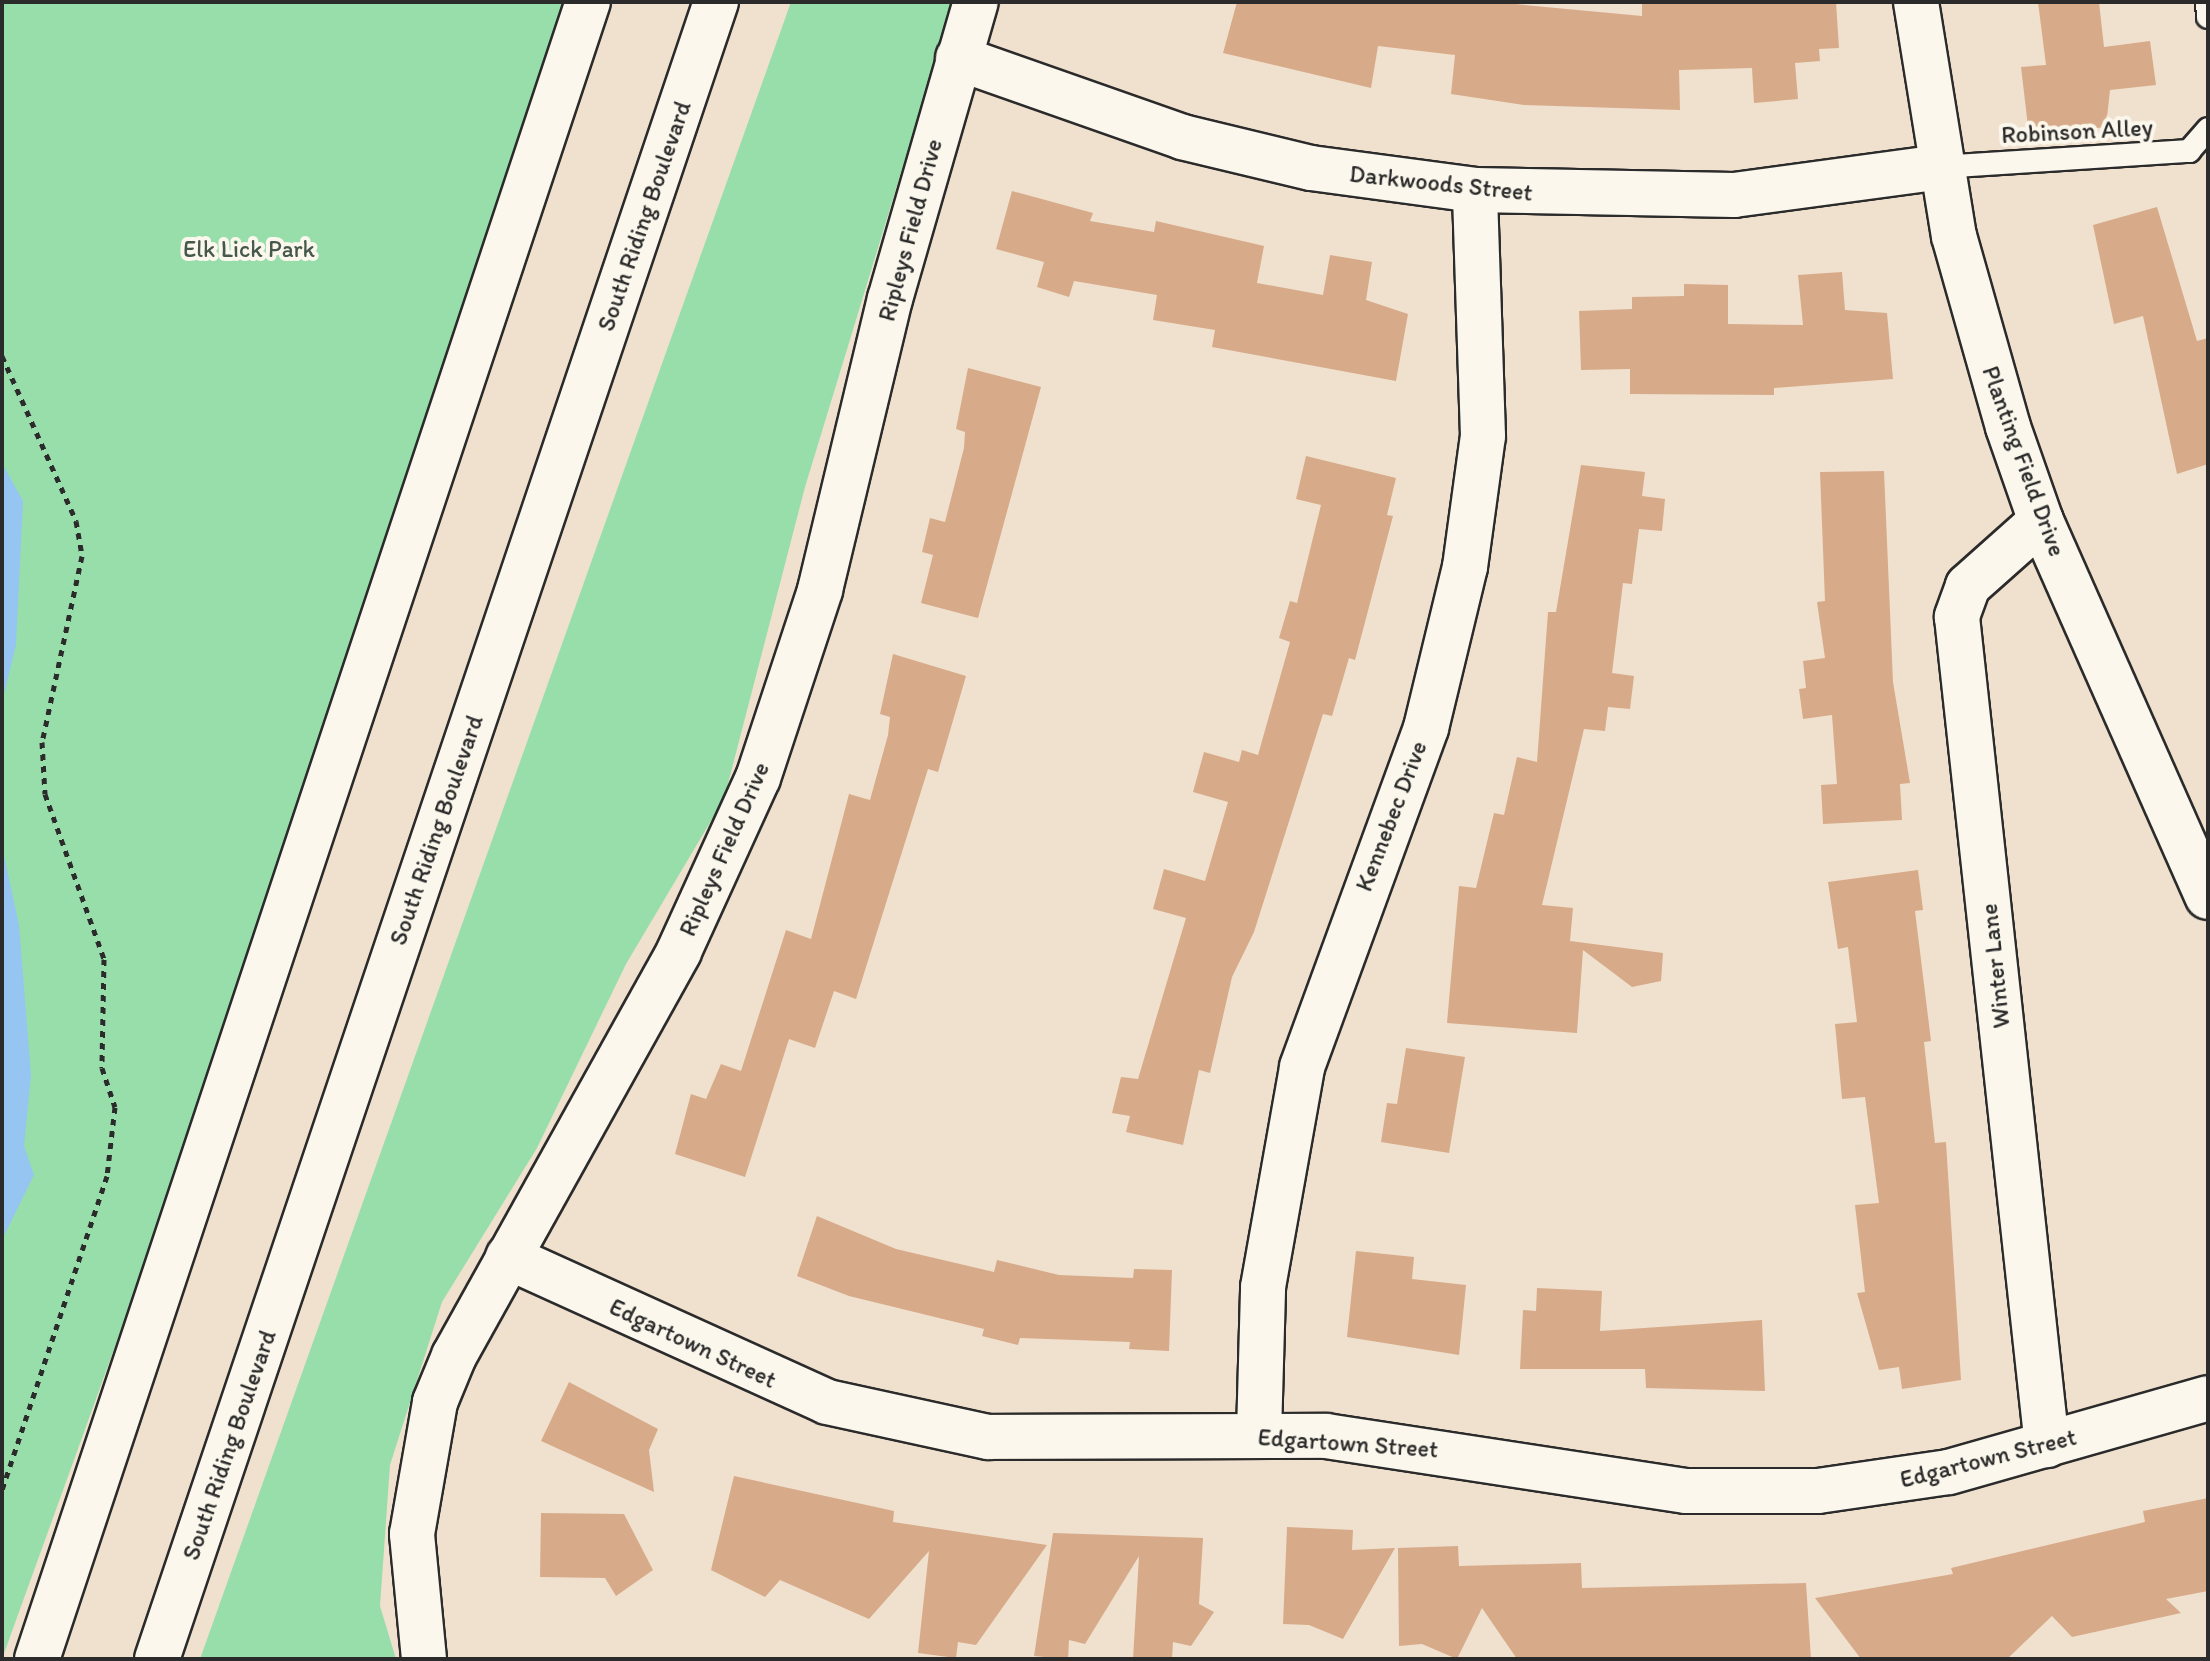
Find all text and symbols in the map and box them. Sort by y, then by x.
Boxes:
street label: South Riding Boulevard [591,97,697,335]
street label: Robinson Alley [2000,113,2154,149]
street label: Ripleys Field Drive [872,136,948,324]
street label: Darkwoods Street [1348,159,1534,207]
park label: Elk Lick Park [183,235,315,263]
street label: Planting Field Drive [1976,362,2072,560]
street label: South Riding Boulevard [383,711,489,949]
street label: Kennebec Drive [1349,737,1433,895]
street label: Ripleys Field Drive [673,757,775,941]
street label: Winter Lane [1974,902,2016,1030]
street label: Edgartown Street [605,1292,781,1394]
street label: South Riding Boulevard [176,1326,282,1564]
street label: Edgartown Street [1257,1422,1439,1464]
street label: Edgartown Street [1897,1422,2079,1494]

